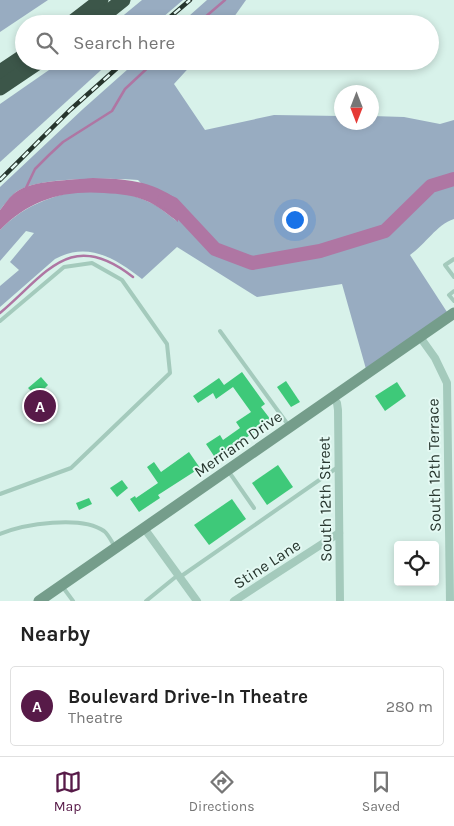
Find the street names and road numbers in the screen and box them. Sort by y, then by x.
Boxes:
street label: South 12th Terrace [423,398,445,532]
street label: Merriam Drive [190,407,286,481]
street label: South 12th Street [314,436,336,562]
street label: Stine Lane [230,535,304,593]

